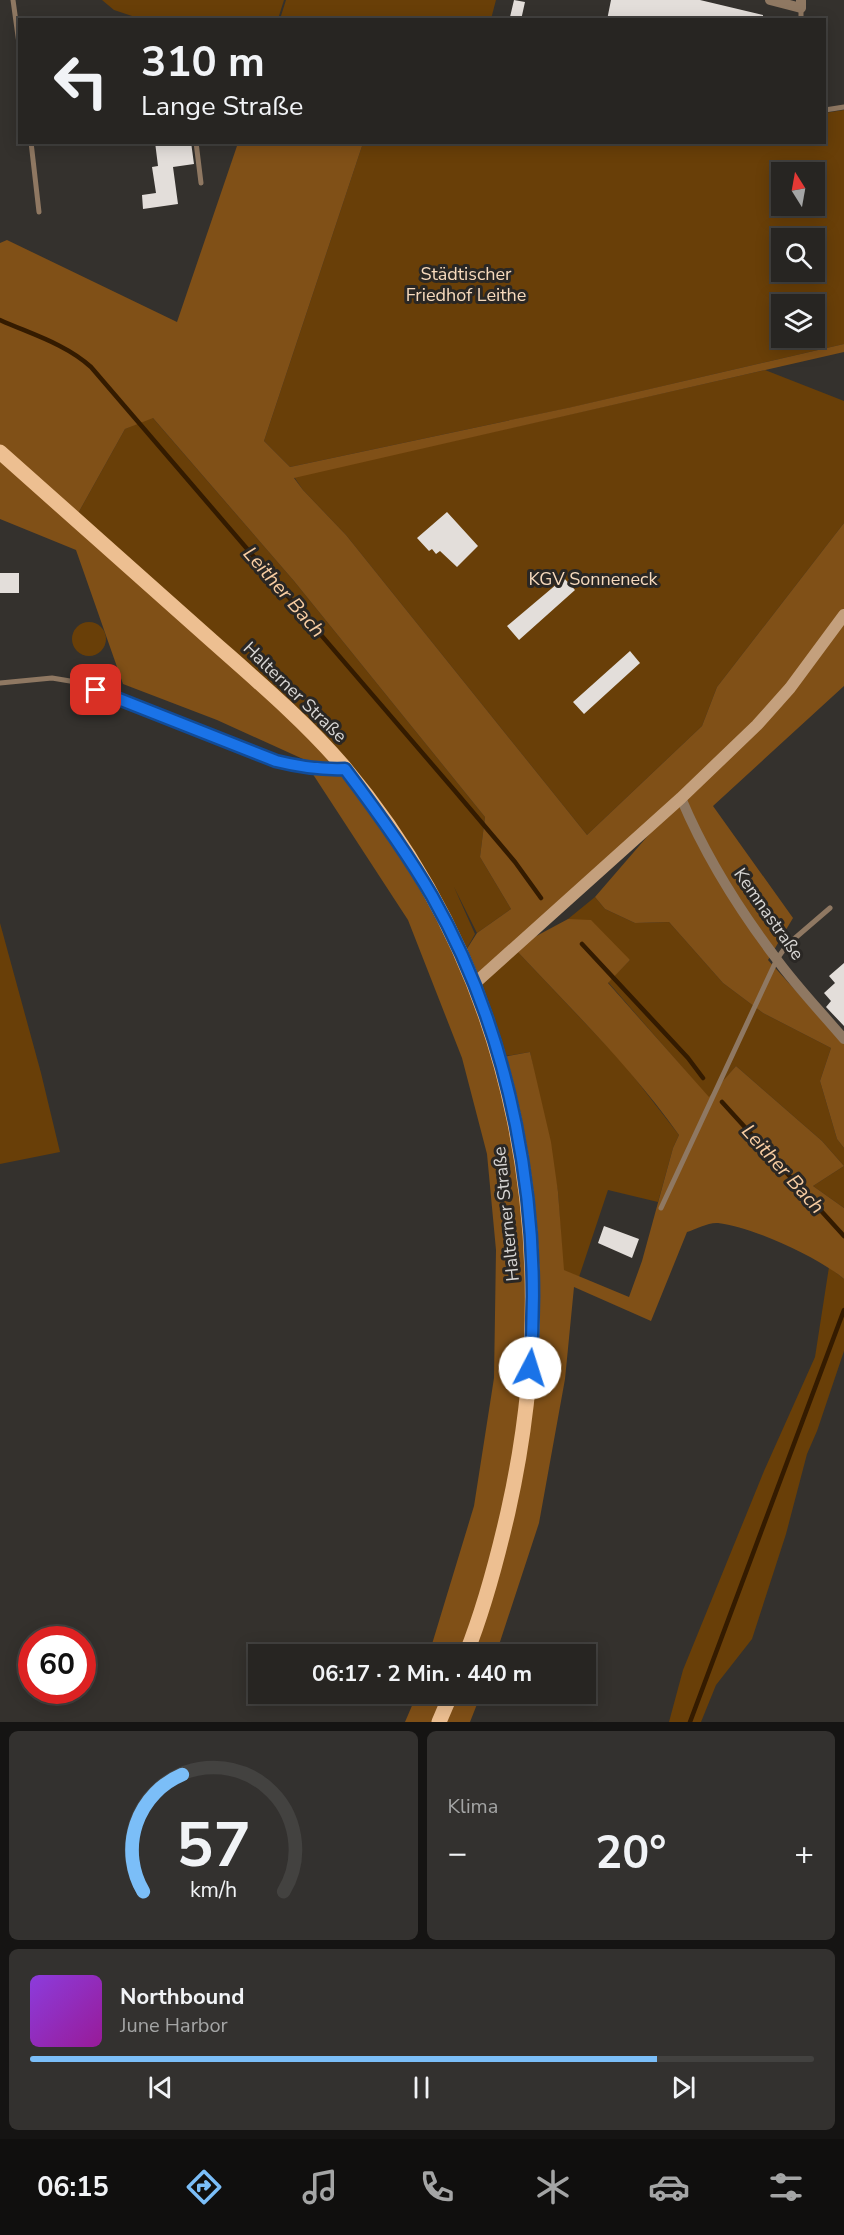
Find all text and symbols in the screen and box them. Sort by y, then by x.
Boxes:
text: 310 m [141,34,265,91]
icon: left [42,42,120,120]
text: Lange Straße [141,88,303,125]
north arrow [771,162,825,216]
map controls [771,162,825,348]
button: search [771,228,825,282]
park label: Städtischer Friedhof Leithe [406,262,526,307]
button: layers [771,294,825,348]
water label: Leither Bach [237,541,331,643]
park label: KGV Sonneneck [529,567,658,591]
street label: Halterner Straße [238,636,352,748]
pin [70,664,121,715]
icon: arrive [79,673,112,706]
street label: Kemnastraße [728,863,810,965]
water label: Leither Bach [735,1118,831,1220]
street label: Halterner Straße [487,1145,525,1283]
position arrow [498,1336,562,1400]
speed limit sign: 60 [18,1626,96,1704]
text: 06:17 · 2 Min. · 440 m [312,1659,532,1689]
text: Klima [448,1793,498,1820]
text: 57 [176,1803,251,1888]
text: 20° [595,1823,666,1884]
text: − [448,1831,467,1876]
text: + [794,1831,814,1876]
text: km/h [190,1876,237,1906]
text: Northbound [120,1982,244,2012]
text: June Harbor [120,2012,228,2039]
icon: previous [144,2071,177,2104]
icon: pause [405,2071,438,2104]
icon: next [667,2071,700,2104]
icon: directions [183,2166,225,2208]
icon: music [299,2166,341,2208]
icon: phone [416,2166,458,2208]
icon: climate [532,2166,574,2208]
icon: car [648,2166,690,2208]
icon: filters [765,2166,807,2208]
text: 06:15 [37,2169,109,2206]

